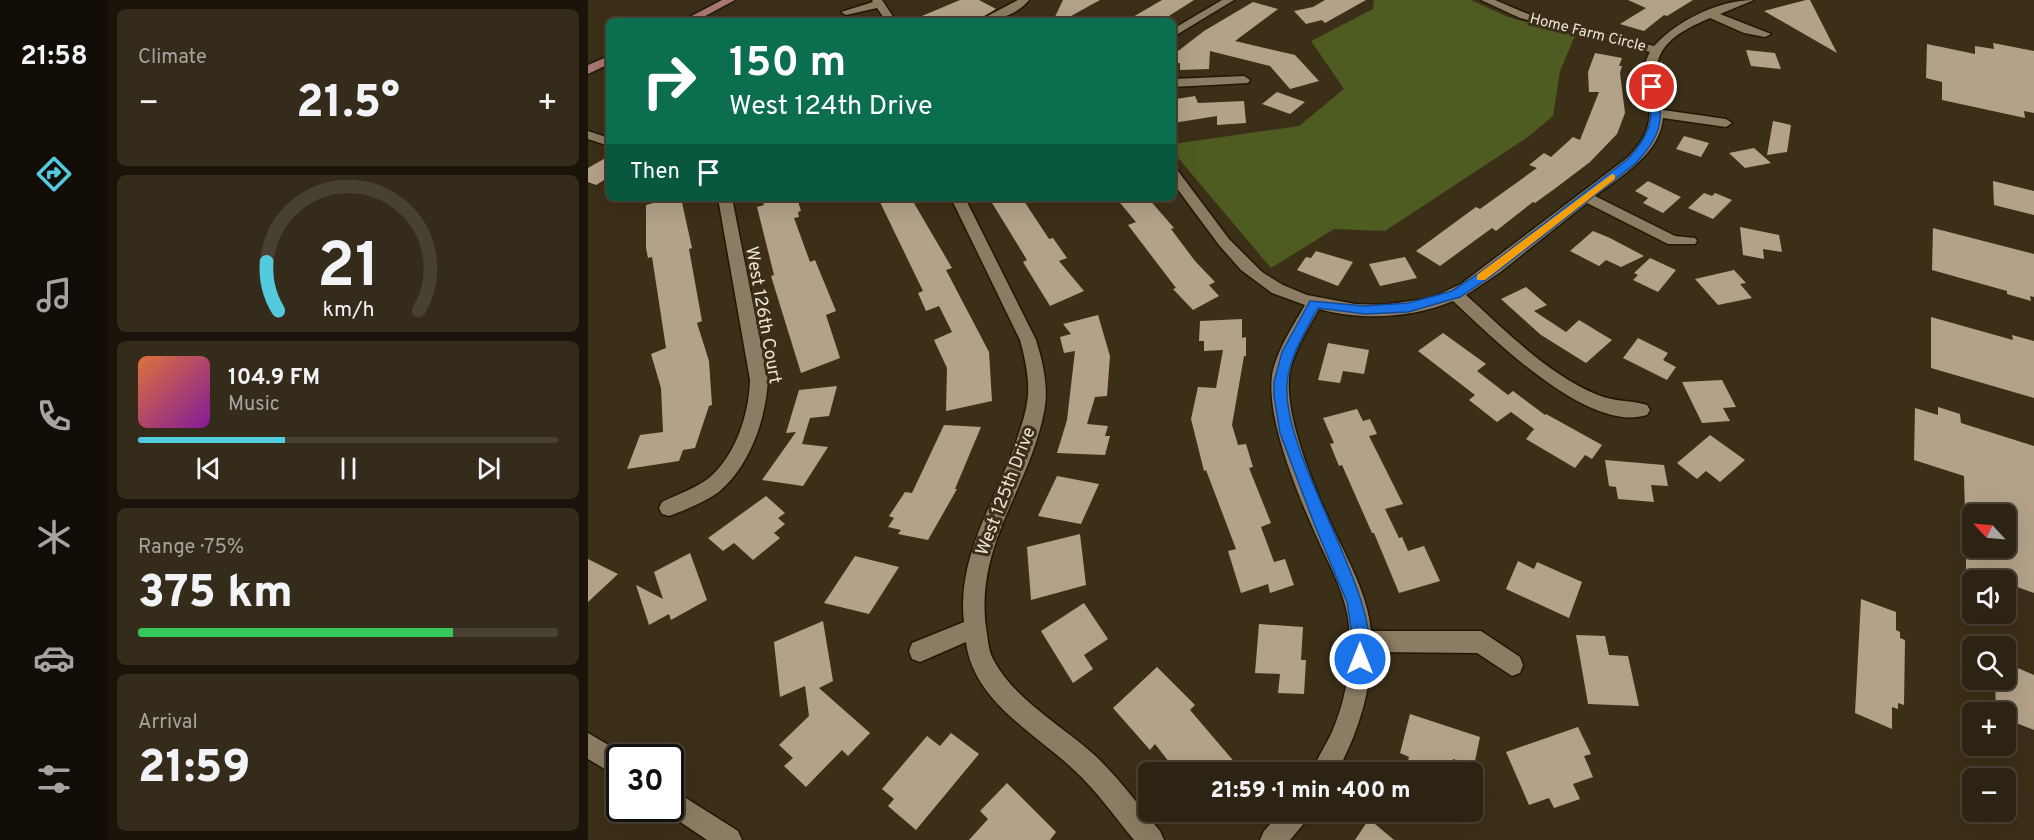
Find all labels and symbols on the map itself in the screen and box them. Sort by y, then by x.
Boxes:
street label: Home Farm Circle [1528,10,1648,57]
pin [1626,61,1677,112]
street label: West 126th Court [739,245,786,386]
street label: West 125th Drive [971,424,1041,559]
north arrow [1962,504,2016,558]
position arrow [1328,627,1392,691]
speed limit sign: 30 [606,744,684,822]

